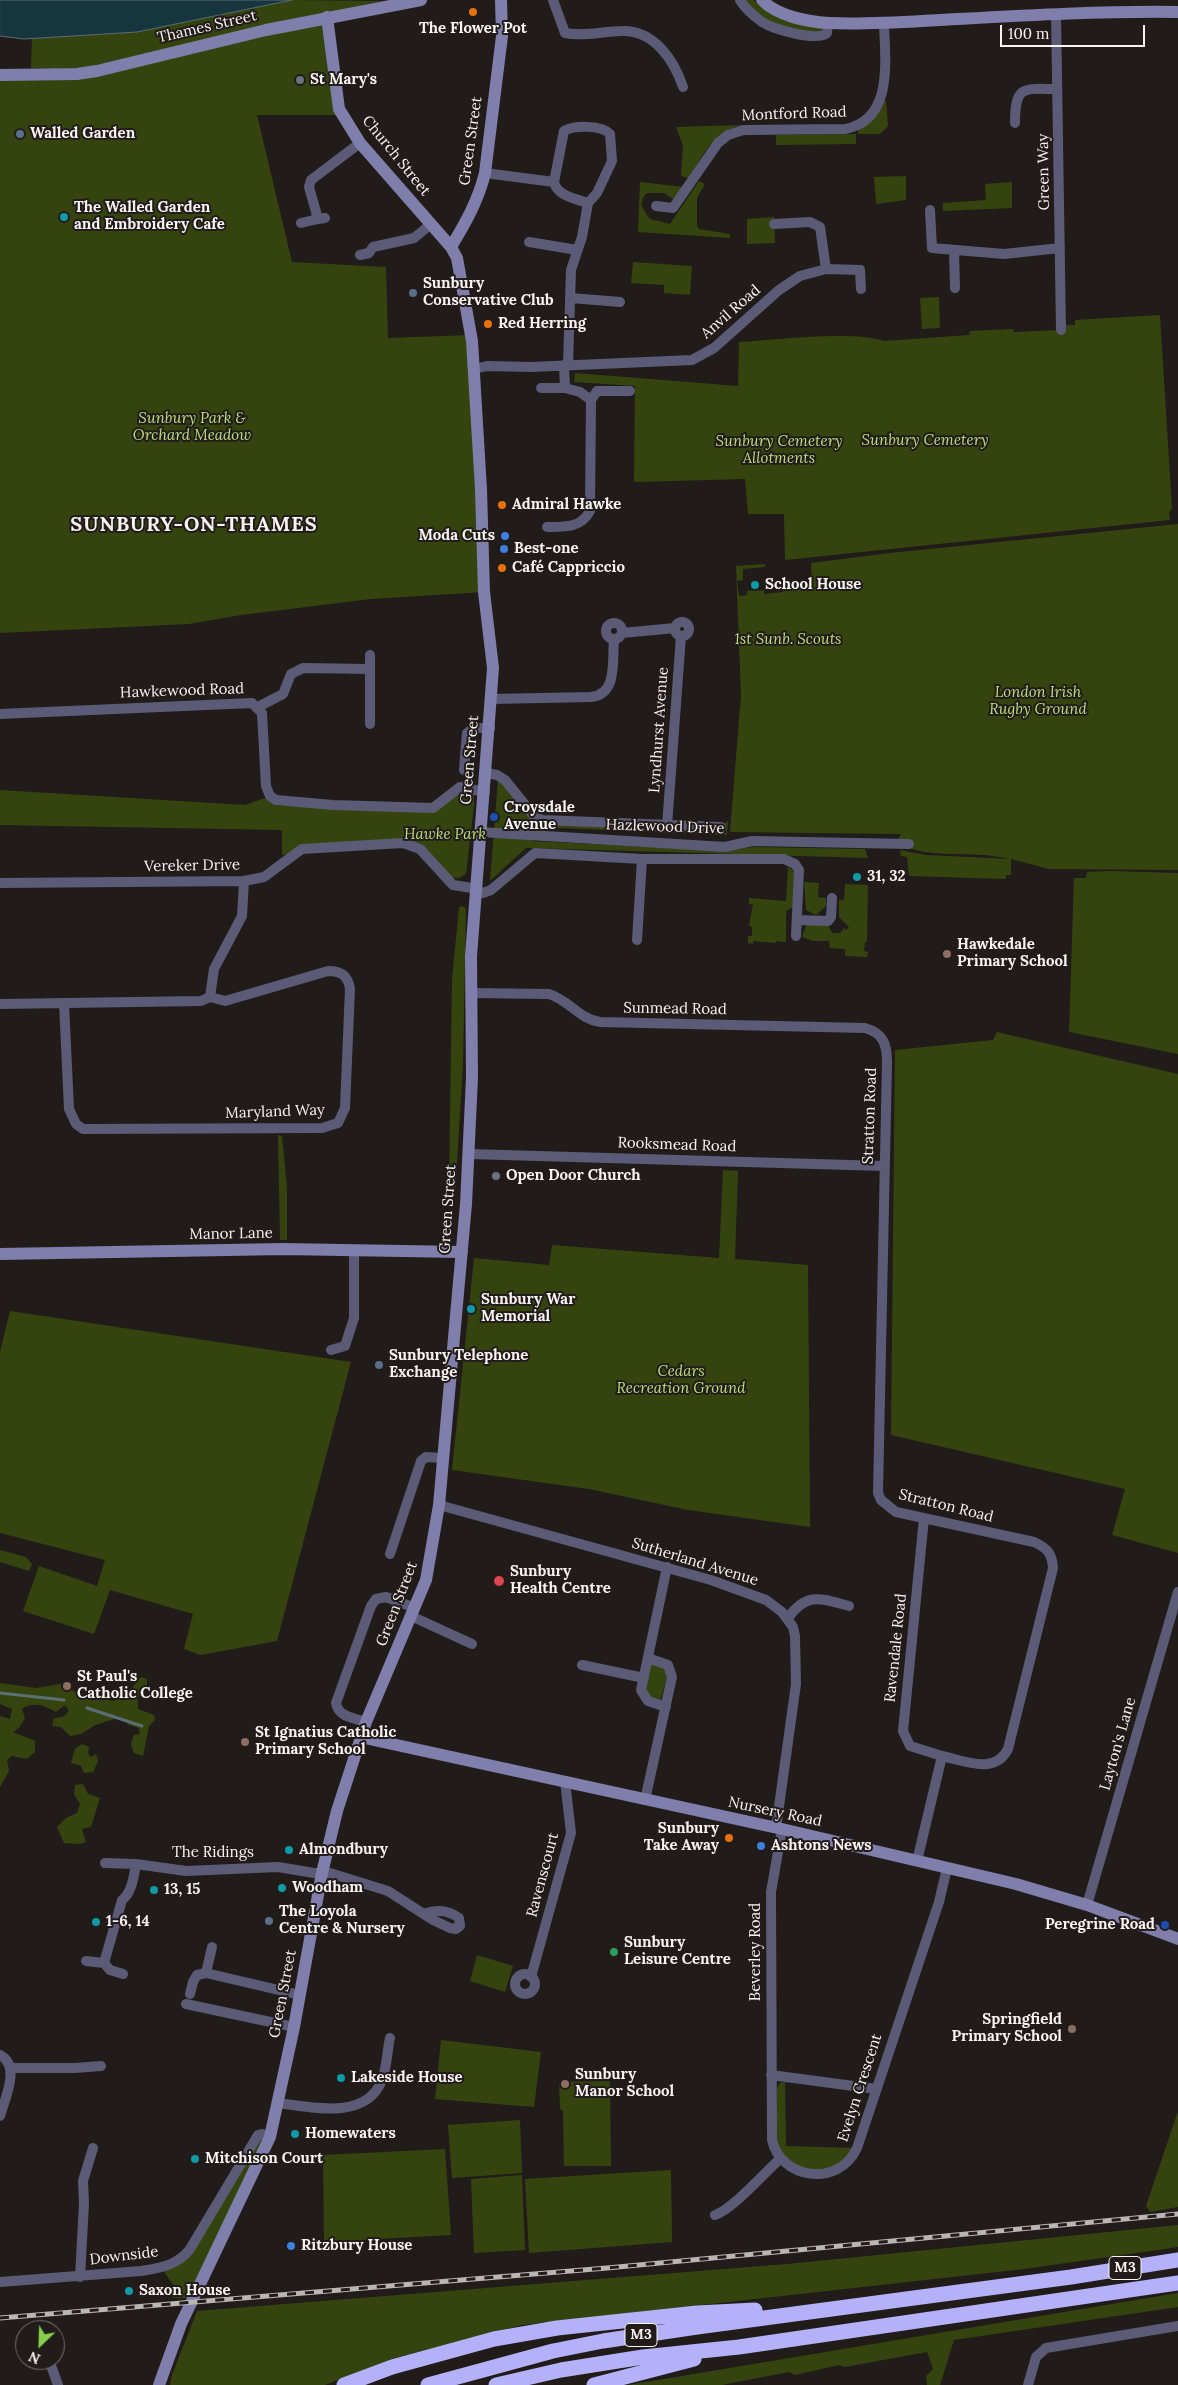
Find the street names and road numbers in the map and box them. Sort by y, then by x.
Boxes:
street label: Thames Street [156,7,258,47]
street label: Green Street [456,95,486,187]
street label: Montford Road [741,103,847,125]
street label: Church Street [358,112,434,200]
street label: Green Way [1034,133,1054,211]
street label: Anvil Road [698,281,764,343]
street label: Lyndhurst Avenue [646,666,672,794]
street label: Hawkewood Road [120,680,244,702]
street label: Green Street [457,715,483,805]
street label: Hazlewood Drive [605,816,725,838]
street label: Vereker Drive [144,856,240,876]
street label: Sunmead Road [623,999,727,1019]
street label: Stratton Road [859,1067,881,1165]
street label: Maryland Way [225,1101,325,1123]
street label: Rooksmead Road [617,1134,737,1156]
street label: Green Street [436,1164,460,1254]
street label: Manor Lane [189,1224,273,1244]
street label: Stratton Road [897,1486,995,1526]
street label: Sutherland Avenue [630,1534,760,1590]
street label: Green Street [373,1559,421,1649]
street label: Ravendale Road [881,1593,911,1703]
street label: Layton's Lane [1096,1695,1140,1793]
street label: Nursery Road [726,1793,824,1831]
street label: Ravenscourt [523,1831,563,1919]
street label: The Ridings [172,1844,254,1862]
street label: Beverley Road [747,1903,765,2001]
street label: Green Street [266,1948,300,2040]
street label: Evelyn Crescent [834,2032,886,2144]
street label: Downside [89,2243,159,2269]
road number: M3 [1109,2256,1141,2280]
road number: M3 [625,2324,657,2346]

